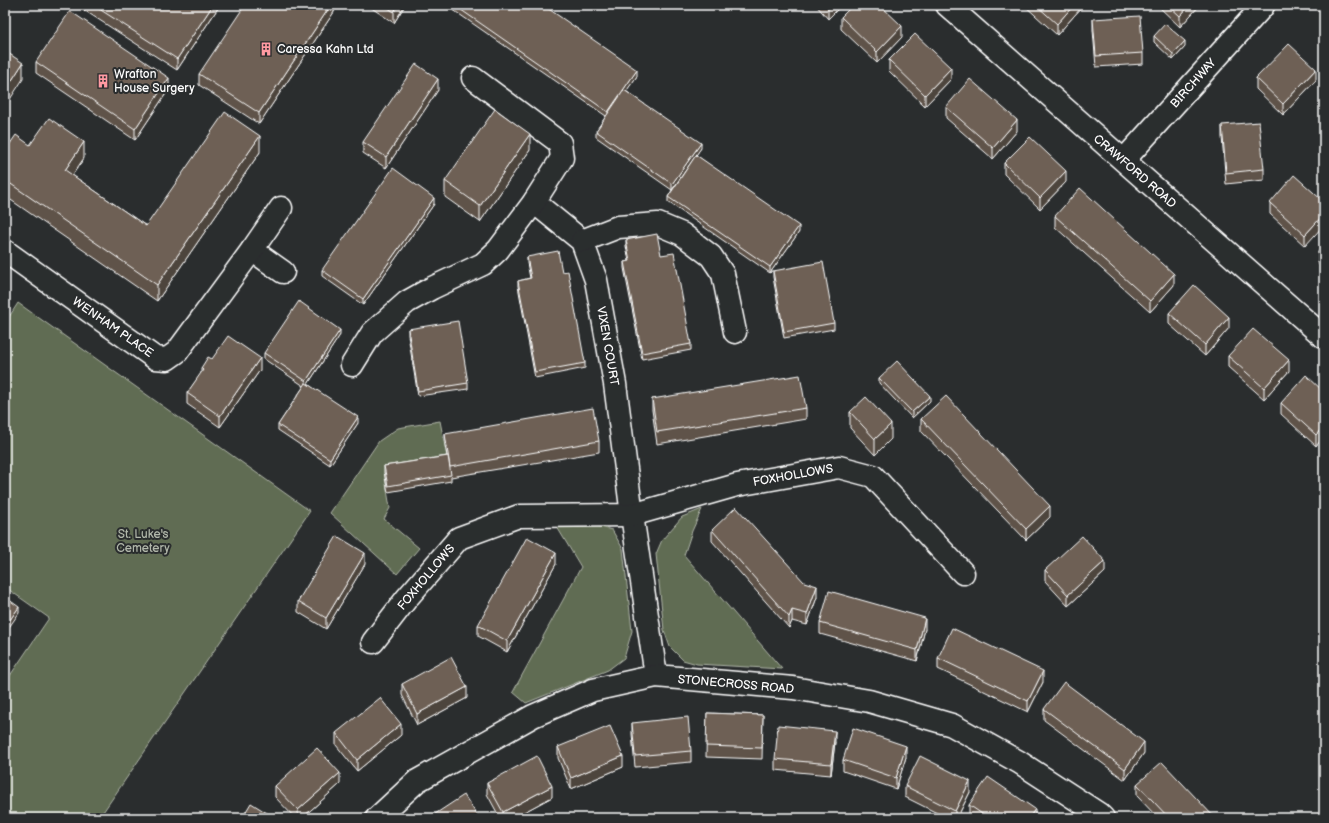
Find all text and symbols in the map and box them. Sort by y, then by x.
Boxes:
building icon: Caressa Kahn Ltd [258,41,274,57]
place label: Caressa Kahn Ltd [277,42,374,57]
street label: BIRCHWAY [1167,55,1220,111]
place label: Wrafton House Surgery [114,67,195,96]
building icon: Wrafton House Surgery [95,73,111,89]
street label: CRAWFORD ROAD [1090,131,1179,212]
street label: WENHAM PLACE [69,294,156,361]
street label: VIXEN COURT [593,305,622,388]
street label: FOXHOLLOWS [752,461,834,490]
park label: St. Luke's Cemetery [116,527,170,556]
street label: FOXHOLLOWS [395,541,458,613]
street label: STONECROSS ROAD [677,672,795,697]

